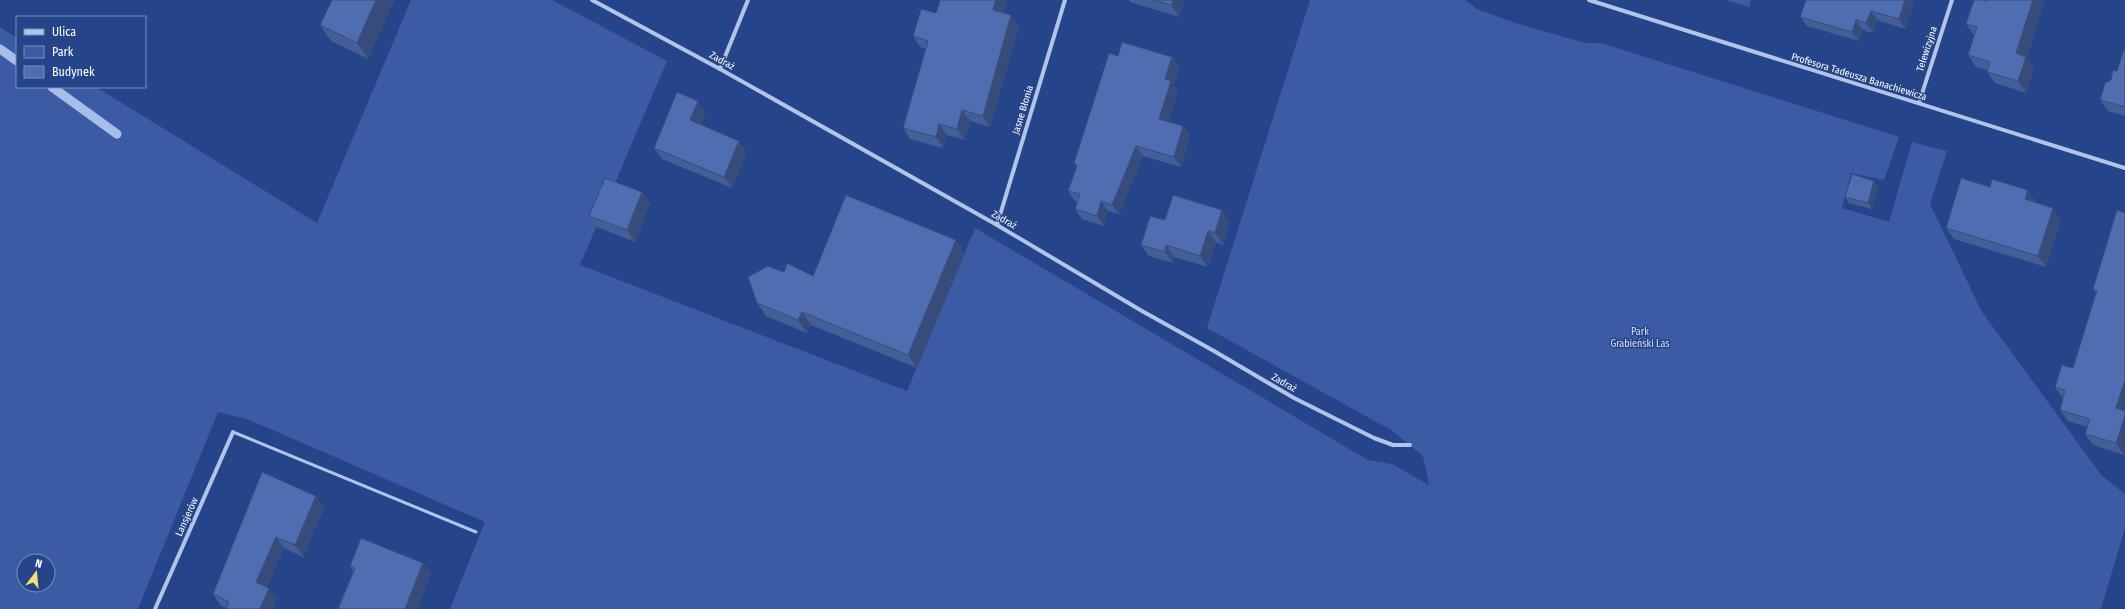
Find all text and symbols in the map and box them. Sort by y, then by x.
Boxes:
legend [16,16,146,88]
text: Ulica [52,25,76,39]
street label: Telewizyjna [1914,25,1940,73]
text: Park [52,45,74,59]
street label: Zadraż [707,49,737,73]
street label: Profesora Tadeusza Banachiewicza [1790,51,1928,103]
text: Budynek [52,65,95,79]
street label: Jasne Błonia [1010,84,1036,136]
street label: Zadraż [989,208,1019,232]
park label: Park Grabieński Las [1610,326,1670,350]
street label: Zadraż [1269,371,1299,395]
street label: Lansjerów [173,495,201,538]
north arrow [16,553,56,593]
text: N [34,557,44,571]

